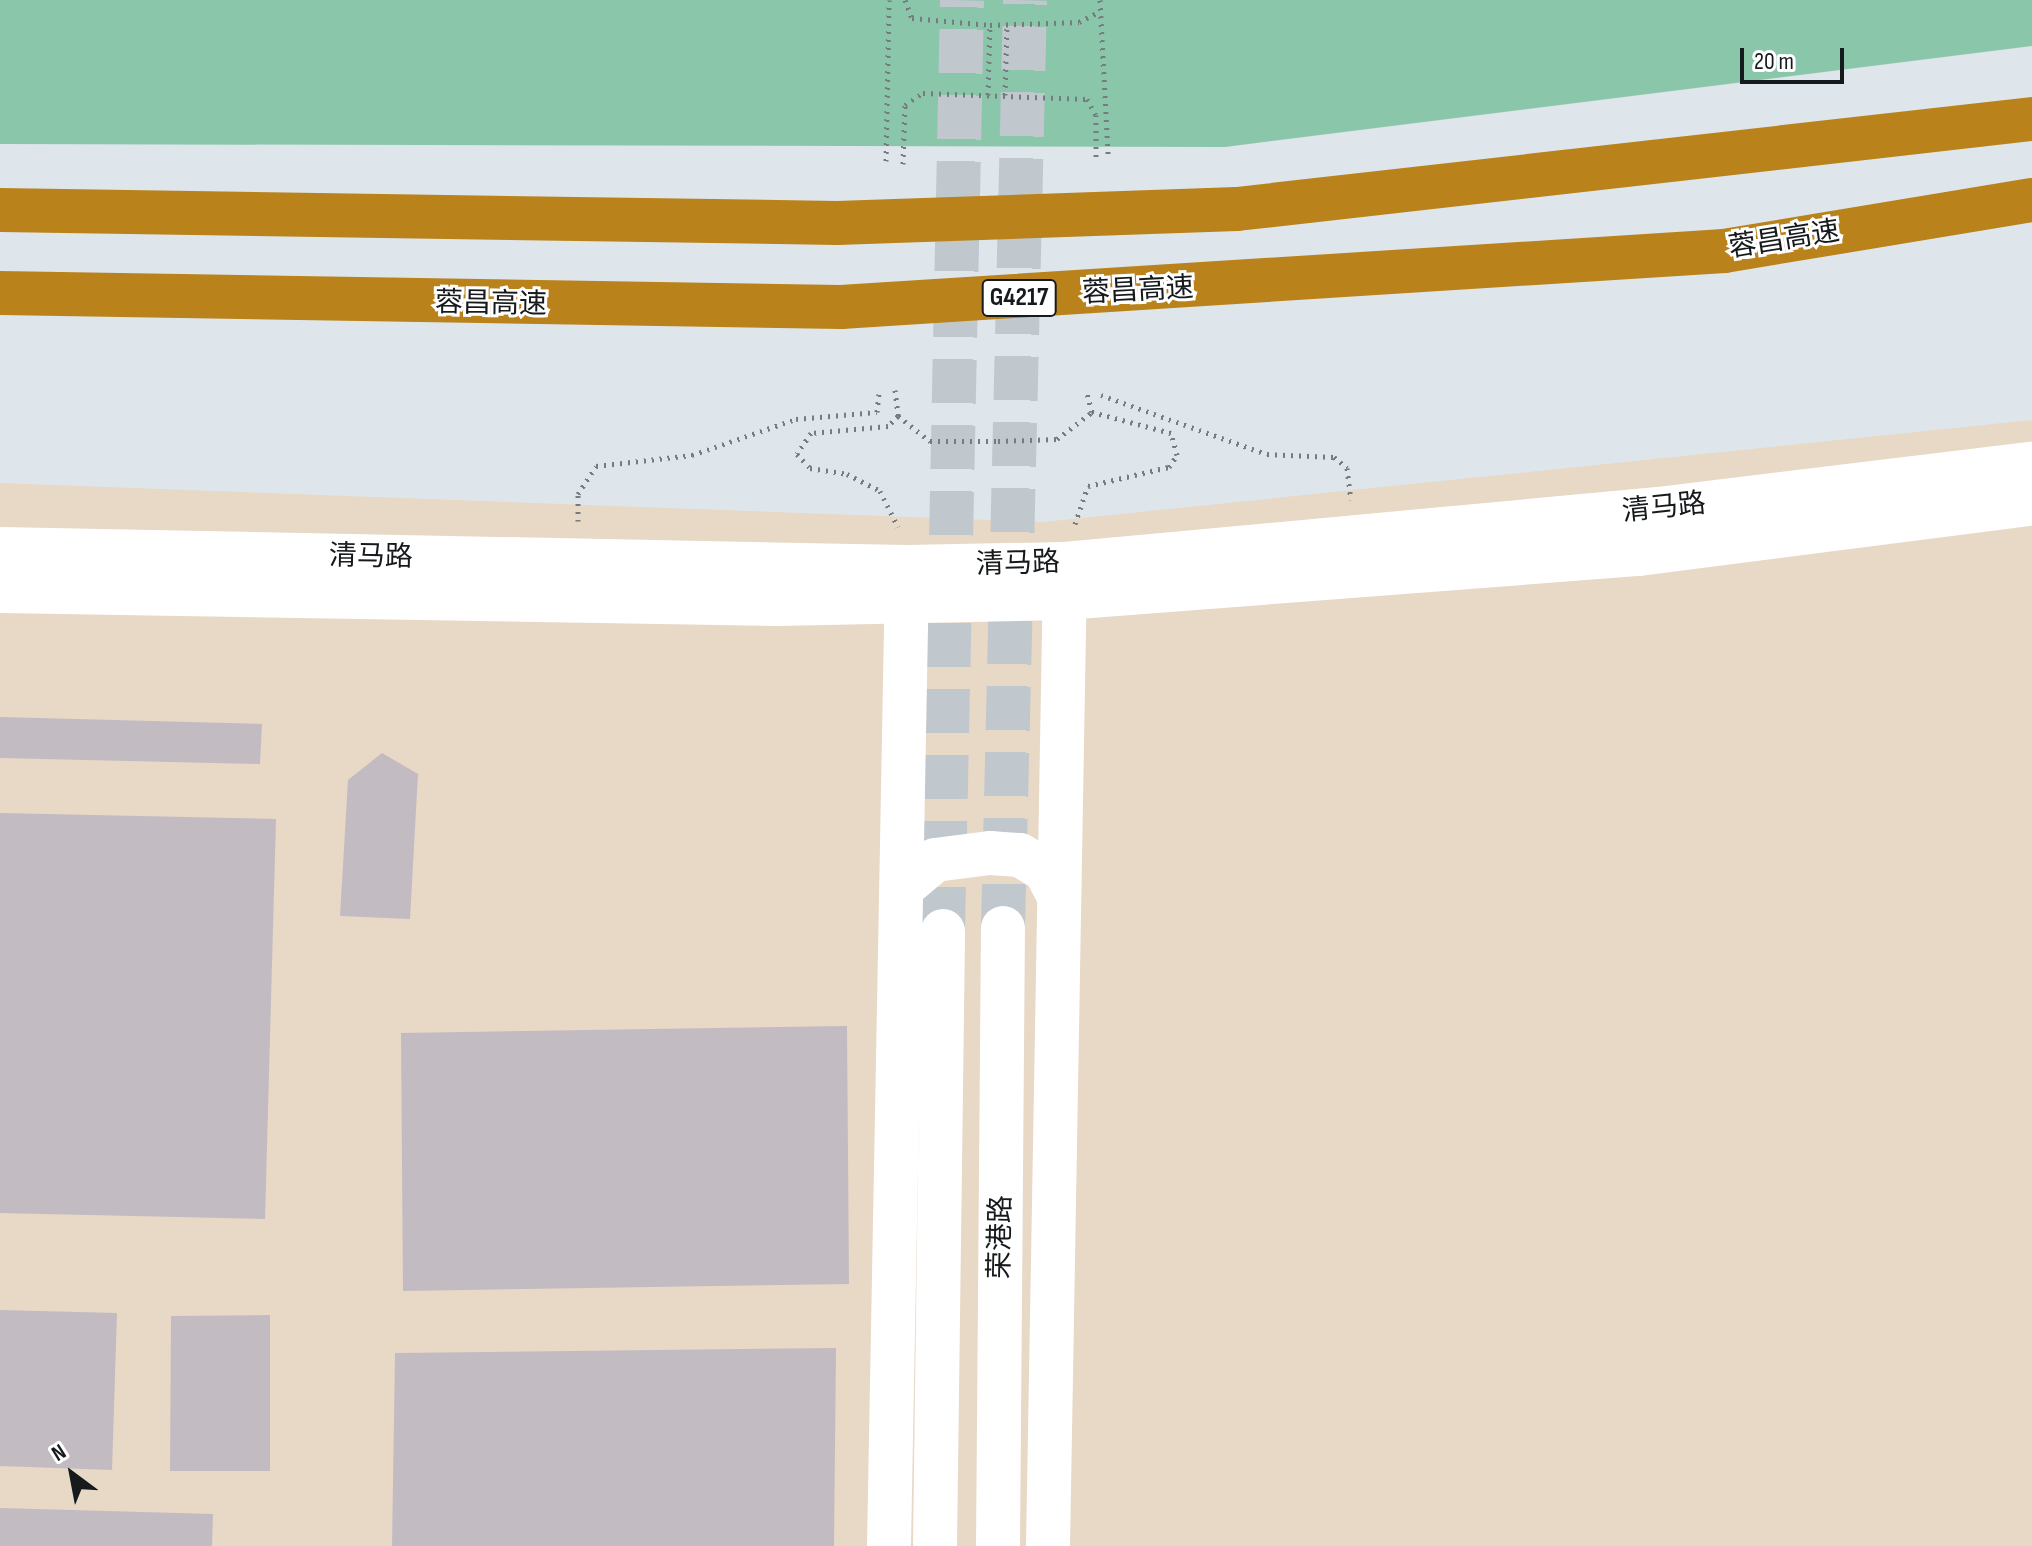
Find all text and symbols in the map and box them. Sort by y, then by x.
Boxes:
scale bar [1744,32,1848,82]
text: 20 m [1754,47,1794,76]
street label: 蓉昌高速 [1726,215,1842,265]
street label: 蓉昌高速 [1081,271,1195,311]
road number: G4217 [981,276,1057,320]
street label: 蓉昌高速 [435,286,547,322]
street label: 清马路 [1620,487,1708,529]
street label: 清马路 [329,539,413,575]
street label: 清马路 [975,546,1061,582]
street label: 荣港路 [983,1195,1019,1279]
north arrow [32,1434,112,1514]
text: N [47,1439,71,1468]

